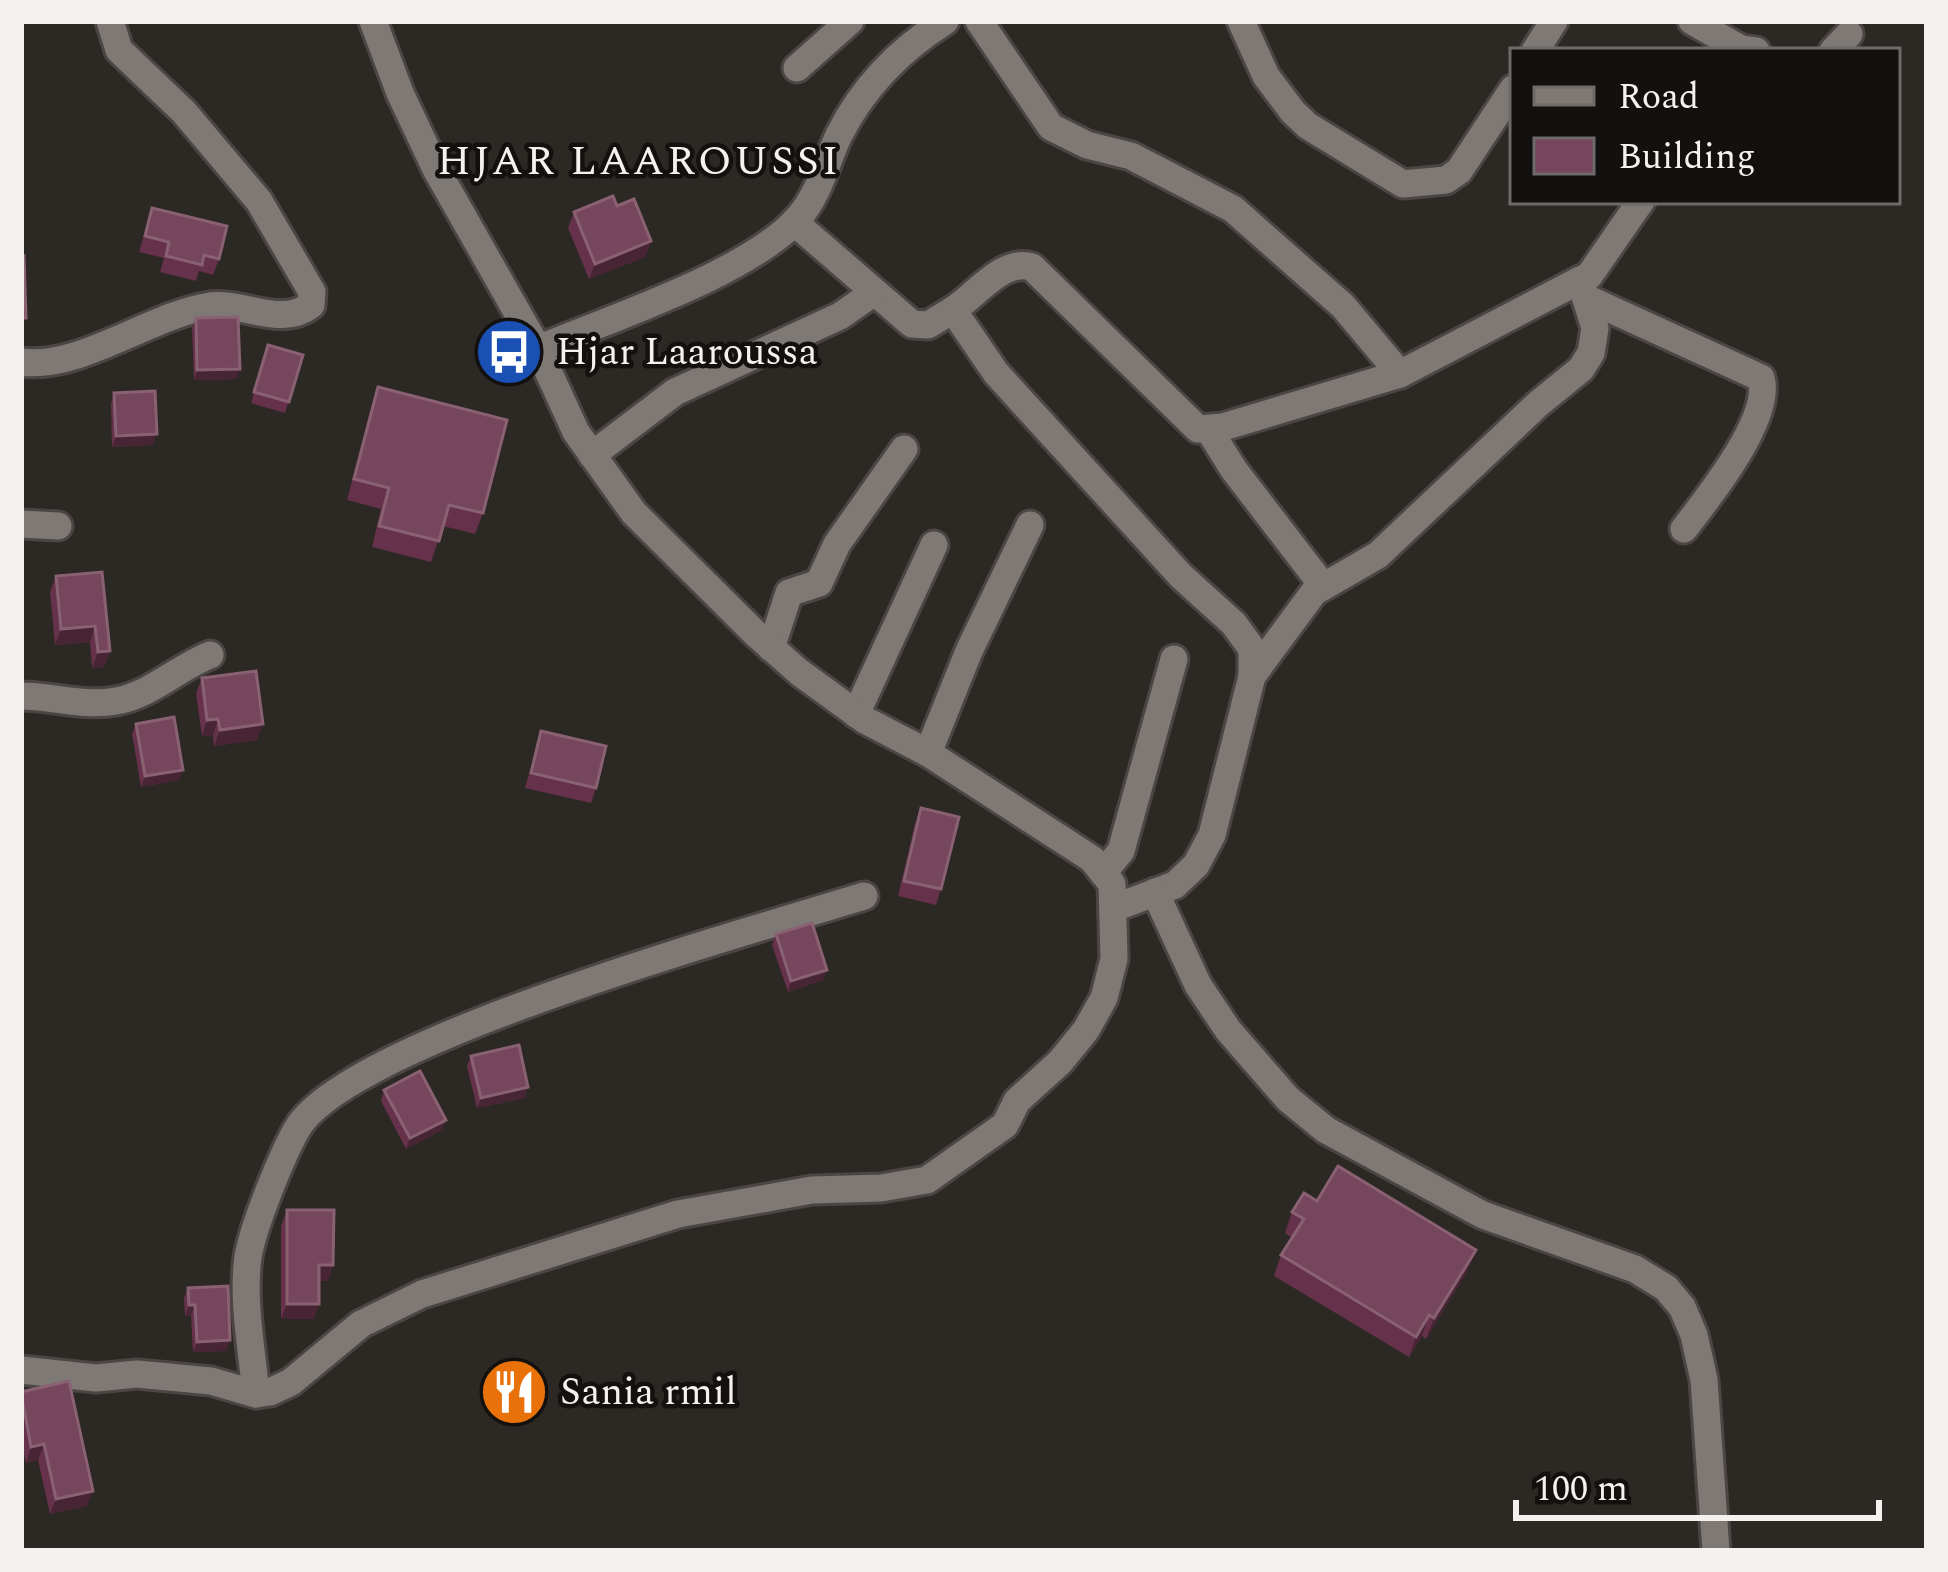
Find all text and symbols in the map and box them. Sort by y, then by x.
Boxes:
legend [1510,48,1900,204]
text: Road [1618,70,1699,125]
district label: HJAR LAAROUSSI [437,130,841,193]
text: Building [1618,130,1756,185]
bus stop icon: Hjar Laaroussa [474,317,544,387]
place label: Hjar Laaroussa [556,323,818,382]
restaurant icon: Sania rmil [479,1357,549,1427]
place label: Sania rmil [560,1363,737,1422]
scale bar [1516,1446,1879,1520]
text: 100 m [1534,1462,1628,1517]

